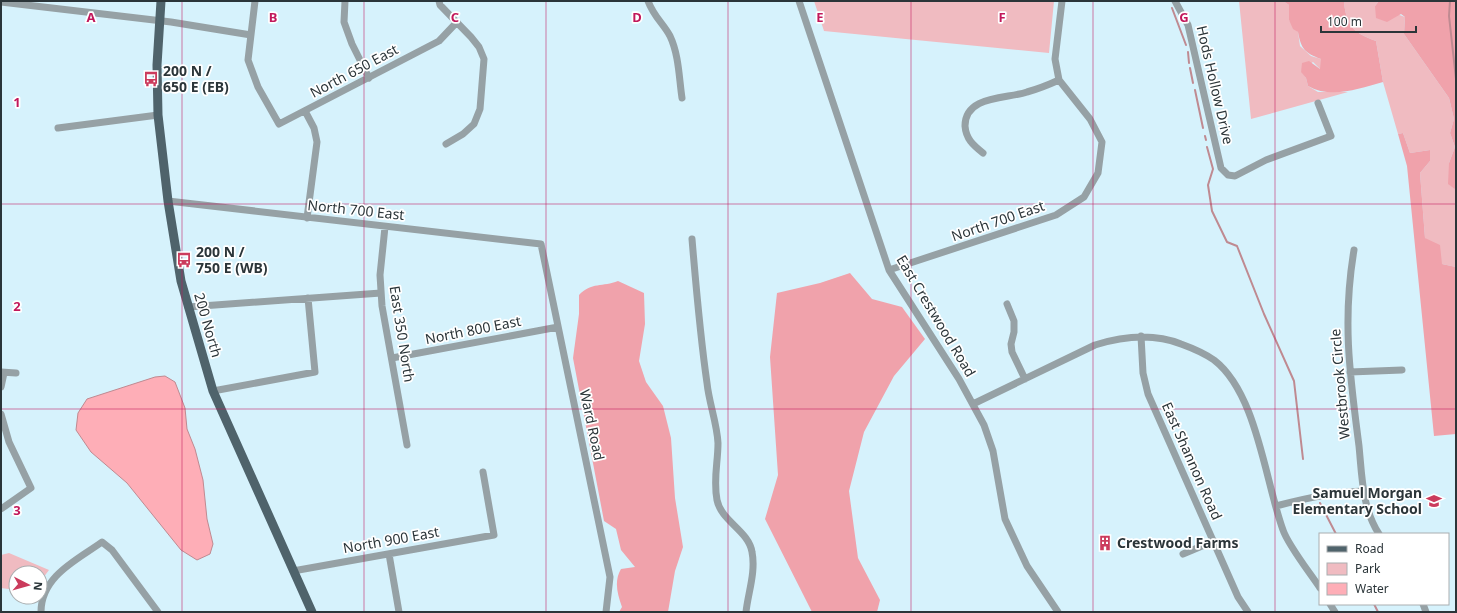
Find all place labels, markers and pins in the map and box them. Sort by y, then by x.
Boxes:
place label: 200 N / 650 E (EB) [163,61,229,96]
bus stop icon: 200 N / 650 E (EB) [142,70,160,88]
place label: 200 N / 750 E (WB) [196,242,268,277]
bus stop icon: 200 N / 750 E (WB) [175,251,193,269]
place label: Samuel Morgan Elementary School [1292,483,1422,518]
school or university icon: Samuel Morgan Elementary School [1425,492,1443,510]
place label: Crestwood Farms [1117,533,1238,552]
building icon: Crestwood Farms [1096,534,1114,552]

